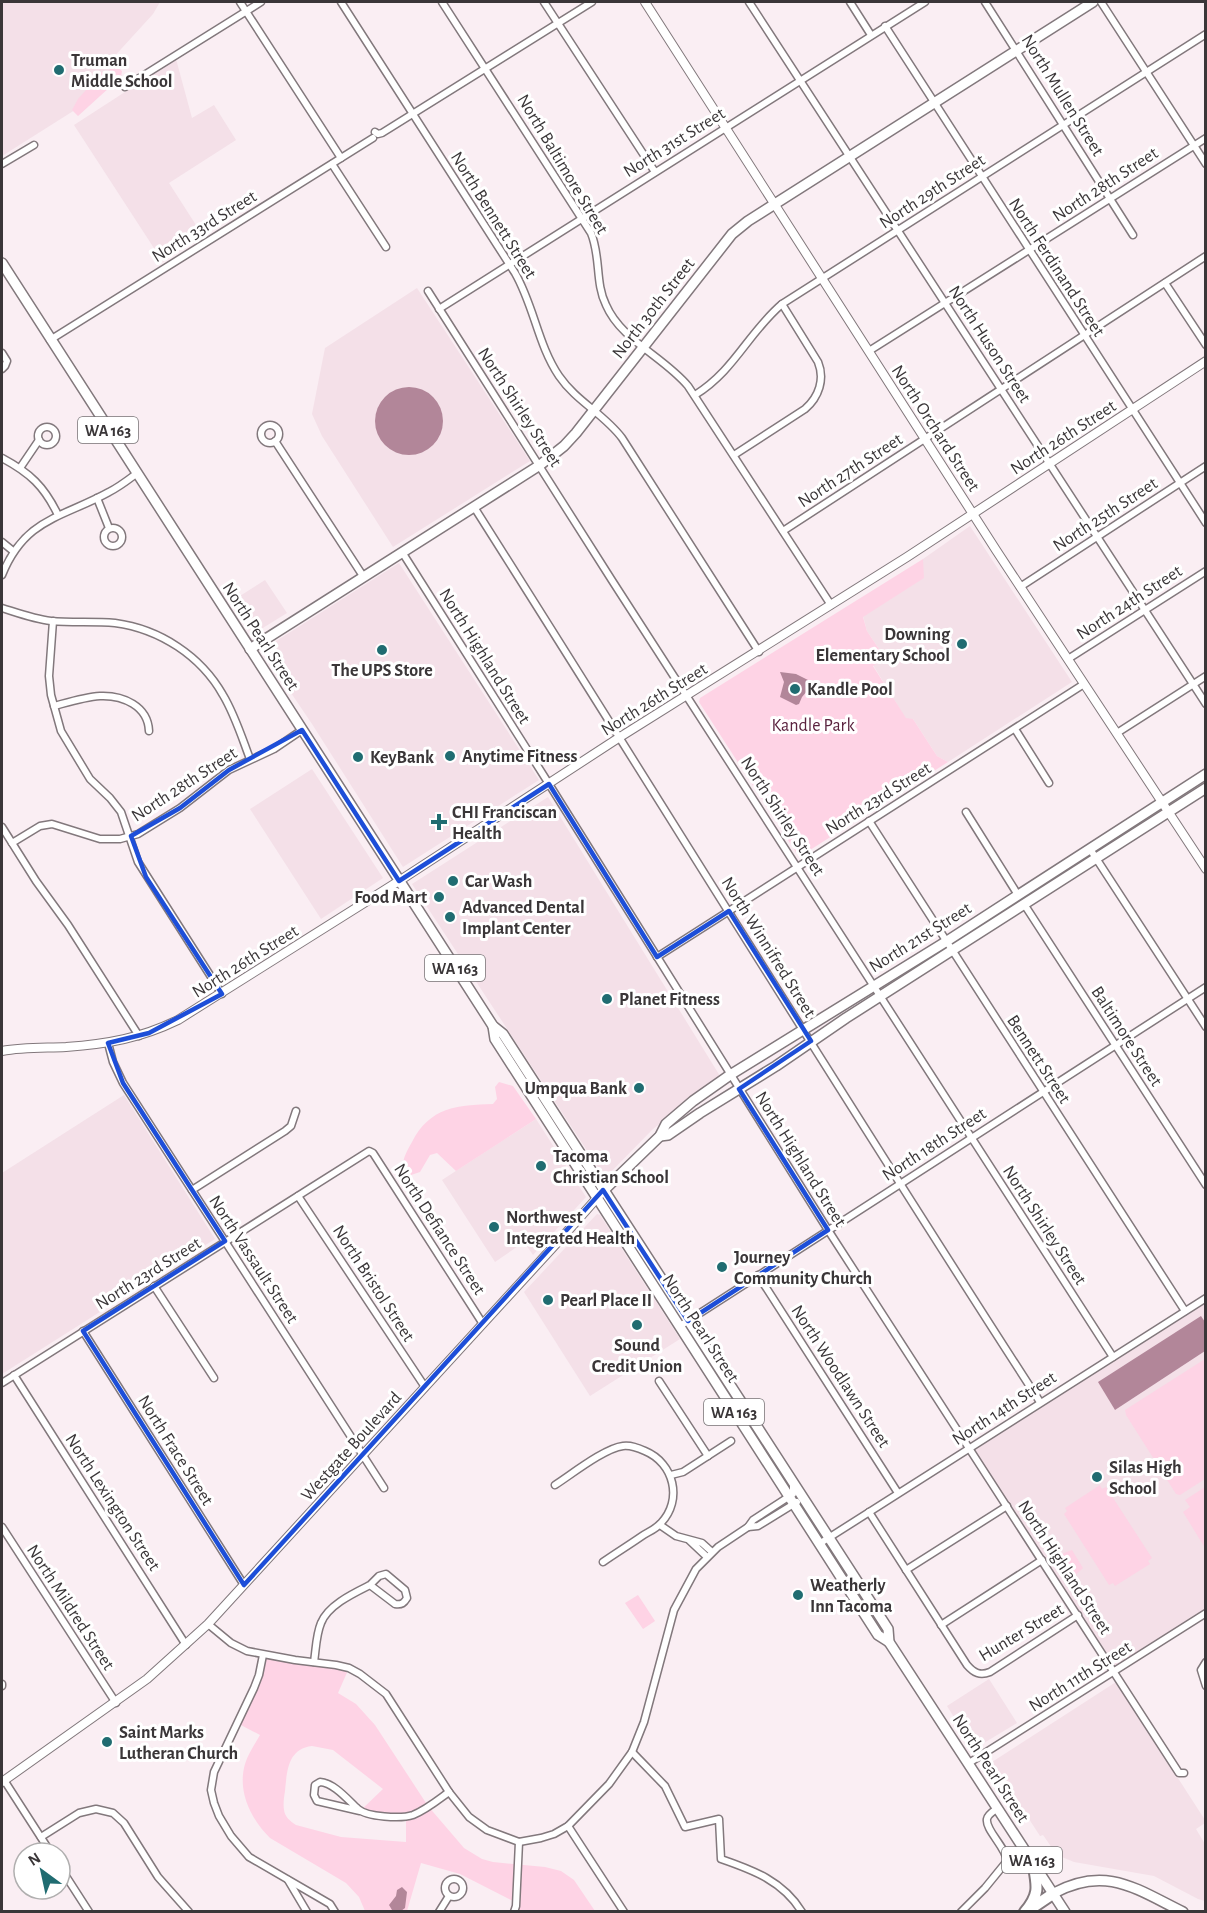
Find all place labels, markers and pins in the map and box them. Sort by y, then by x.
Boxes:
place label: Truman Middle School [71,52,173,91]
marker: Truman Middle School [52,63,66,77]
place label: Downing Elementary School [815,626,951,665]
marker: Downing Elementary School [955,637,969,651]
marker: The UPS Store [375,643,389,657]
place label: The UPS Store [331,662,433,680]
place label: Kandle Pool [807,681,893,699]
marker: Kandle Pool [788,682,802,696]
place label: Anytime Fitness [462,748,577,766]
place label: KeyBank [370,749,434,767]
marker: Anytime Fitness [443,749,457,763]
marker: KeyBank [351,750,365,764]
place label: CHI Franciscan Health [452,804,557,843]
marker: CHI Franciscan Health [430,813,448,831]
place label: Car Wash [465,873,532,891]
marker: Car Wash [446,874,460,888]
place label: Food Mart [354,889,427,907]
marker: Food Mart [432,890,446,904]
place label: Advanced Dental Implant Center [462,899,585,938]
marker: Advanced Dental Implant Center [443,910,457,924]
place label: Planet Fitness [619,991,720,1009]
marker: Planet Fitness [600,992,614,1006]
place label: Umpqua Bank [524,1080,627,1098]
marker: Umpqua Bank [632,1081,646,1095]
place label: Tacoma Christian School [553,1148,669,1187]
marker: Tacoma Christian School [534,1159,548,1173]
place label: Northwest Integrated Health [506,1209,635,1248]
marker: Northwest Integrated Health [487,1220,501,1234]
place label: Journey Community Church [734,1249,872,1288]
marker: Journey Community Church [715,1260,729,1274]
place label: Pearl Place II [560,1292,652,1310]
marker: Pearl Place II [541,1293,555,1307]
marker: Sound Credit Union [630,1318,644,1332]
place label: Sound Credit Union [592,1337,682,1376]
place label: Silas High School [1109,1459,1182,1498]
marker: Silas High School [1090,1470,1104,1484]
place label: Weatherly Inn Tacoma [810,1577,893,1616]
marker: Weatherly Inn Tacoma [791,1588,805,1602]
place label: Saint Marks Lutheran Church [119,1724,238,1763]
marker: Saint Marks Lutheran Church [100,1735,114,1749]

